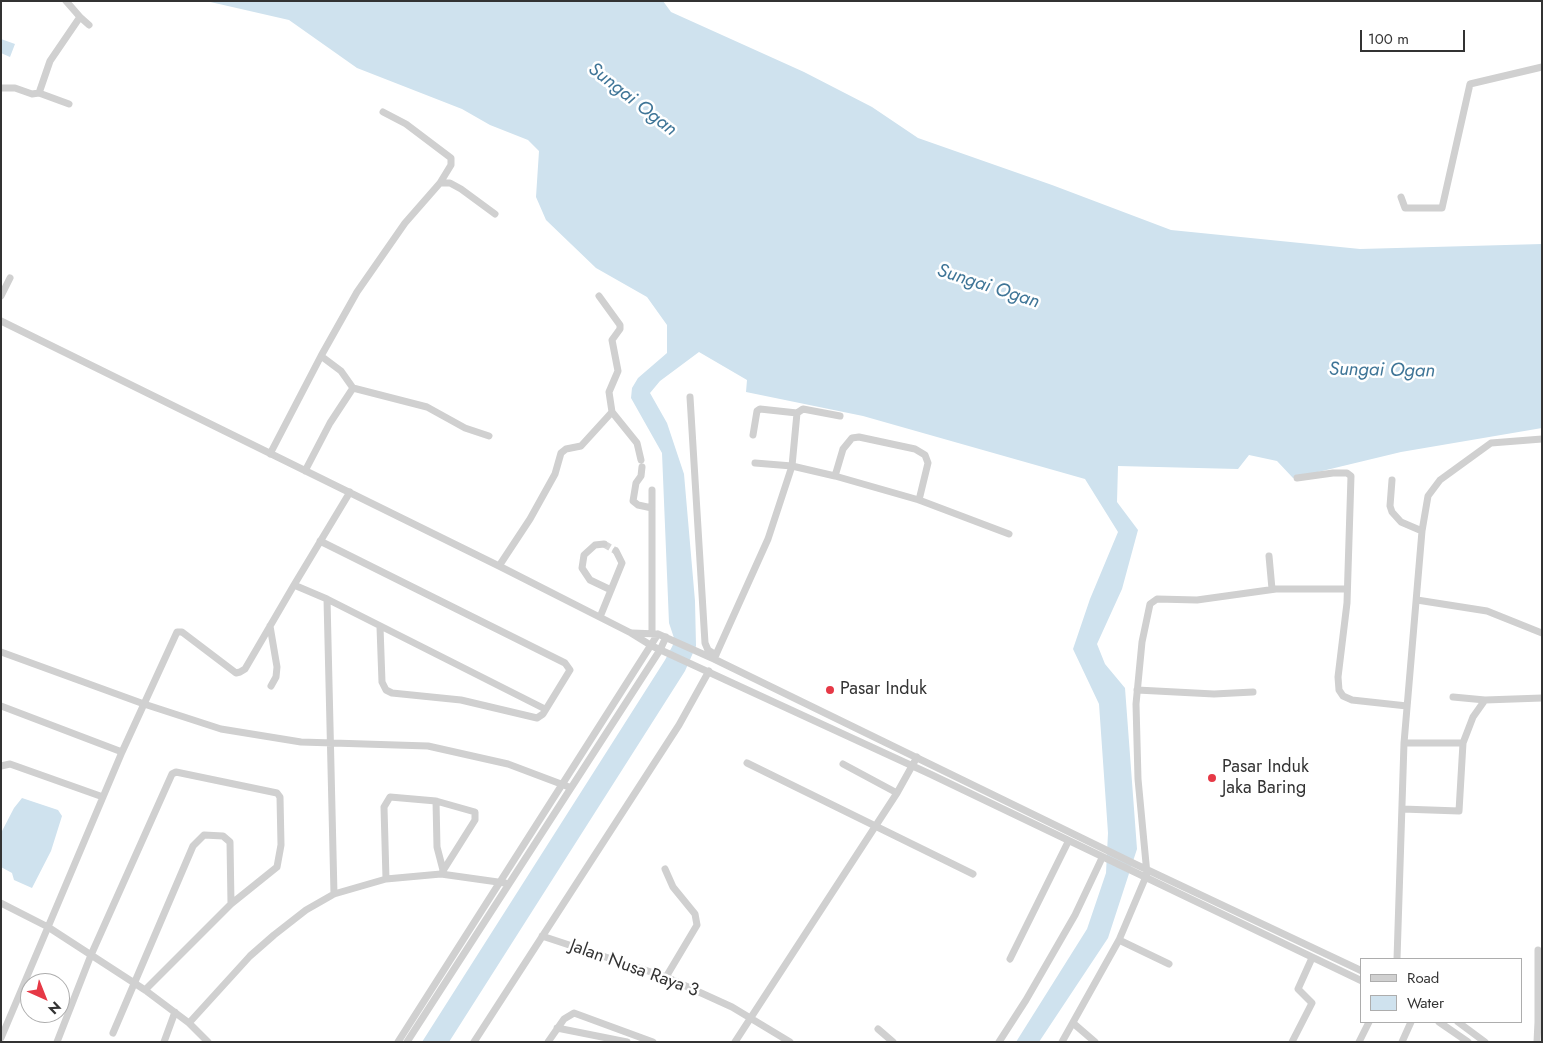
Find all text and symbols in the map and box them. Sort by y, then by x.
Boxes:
scale bar [1363,20,1468,52]
text: 100 m [1368,28,1409,50]
water label: Sungai Ogan [583,58,681,142]
water label: Sungai Ogan [934,260,1042,314]
water label: Sungai Ogan [1329,359,1435,383]
place label: Pasar Induk [840,679,927,701]
marker: Pasar Induk [824,684,836,696]
place label: Pasar Induk Jaka Baring [1222,757,1309,800]
marker: Pasar Induk Jaka Baring [1206,772,1218,784]
street label: Jalan Nusa Raya 3 [567,936,701,1002]
legend [1360,958,1523,1023]
text: Road [1407,967,1439,989]
north arrow [20,973,70,1023]
text: Water [1407,992,1444,1014]
text: N [44,997,66,1019]

